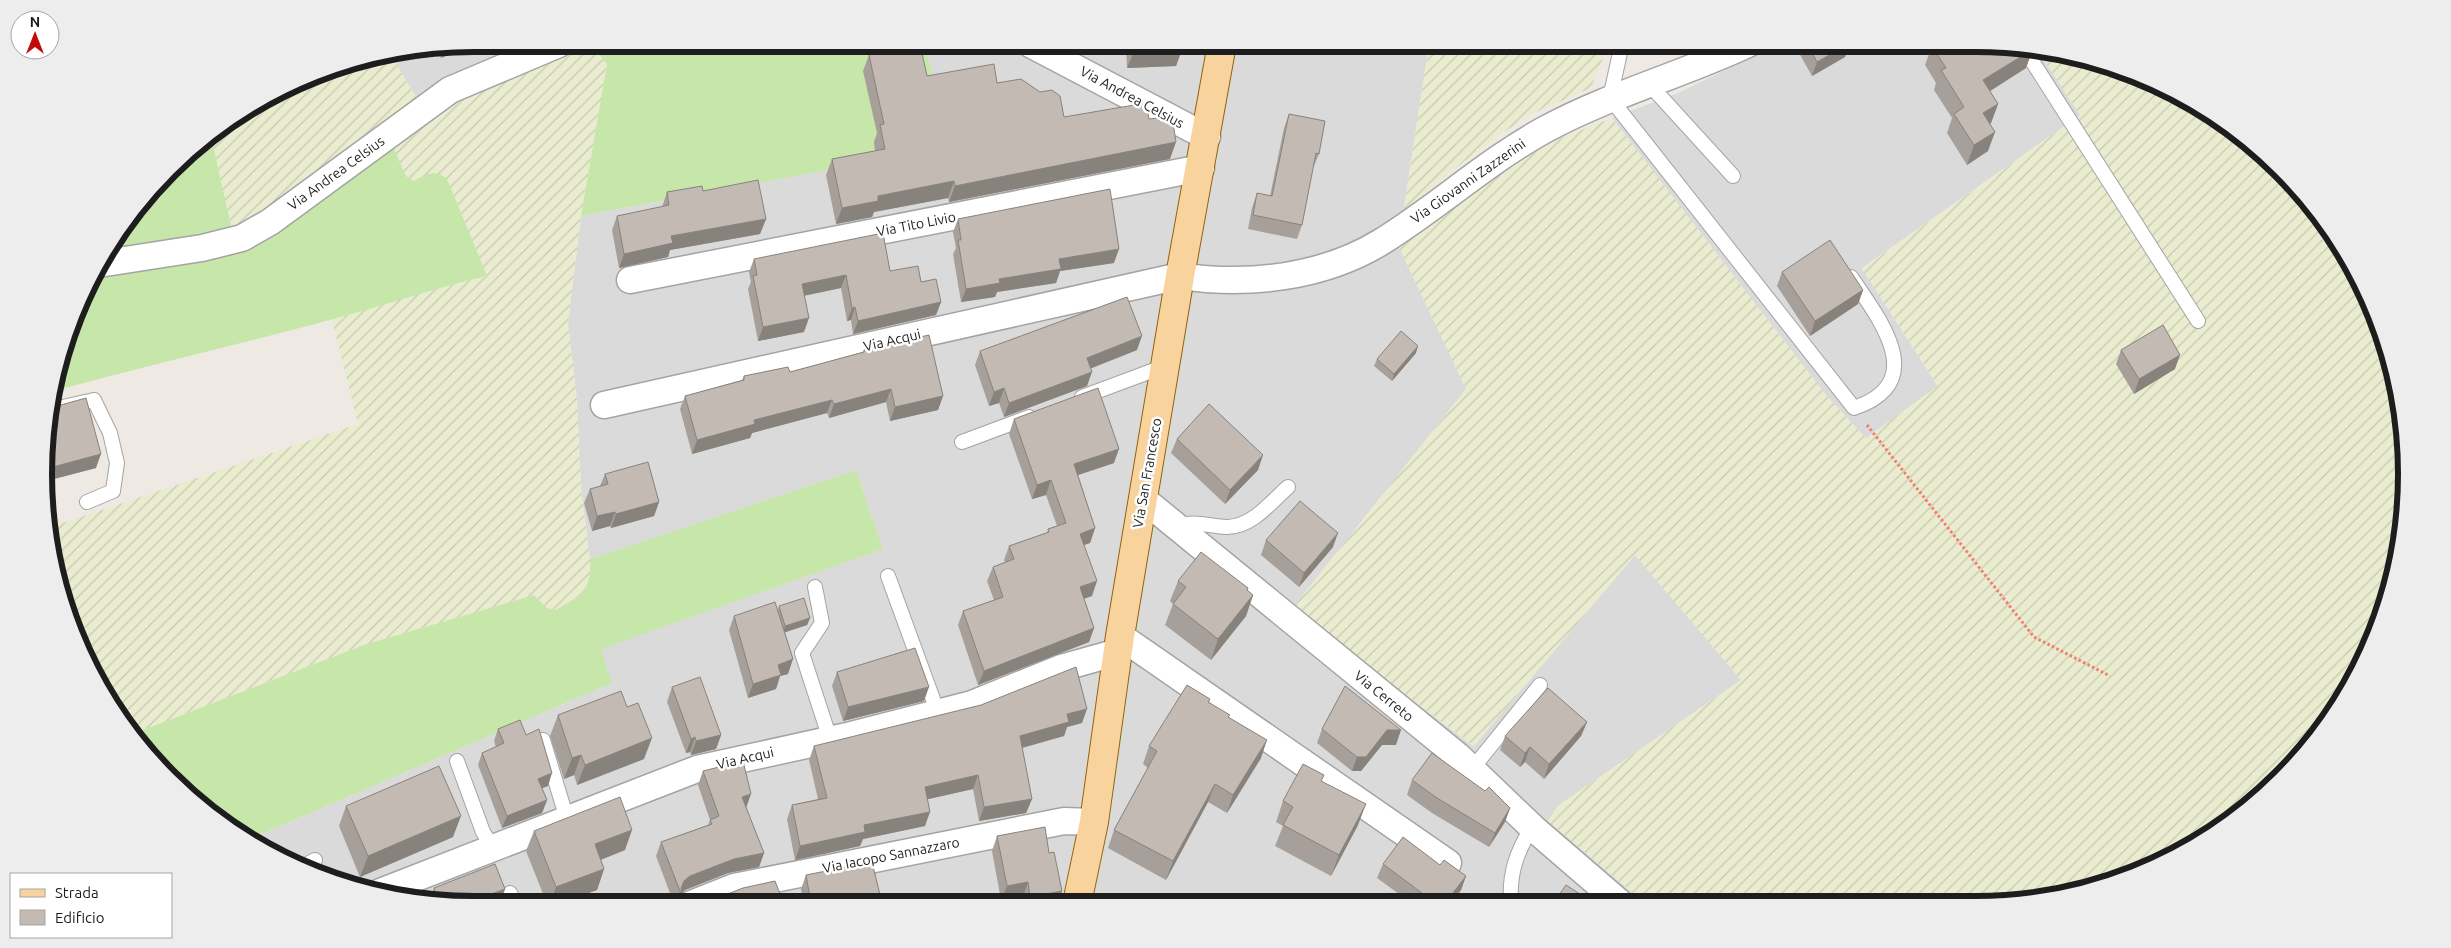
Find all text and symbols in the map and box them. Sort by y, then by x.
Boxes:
north arrow [10,10,60,60]
text: N [30,14,40,30]
street label: Via Andrea Celsius [1077,63,1187,131]
street label: Via Andrea Celsius [285,133,387,213]
street label: Via Giovanni Zazzerini [1408,135,1528,227]
street label: Via Tito Livio [875,208,957,240]
street label: Via Acqui [862,326,922,354]
street label: Via San Francesco [1129,417,1165,529]
street label: Via Cerreto [1351,667,1417,725]
street label: Via Acqui [715,744,775,772]
street label: Via Iacopo Sannazzaro [821,834,961,876]
legend [10,873,172,938]
text: Strada [55,884,99,901]
text: Edificio [55,909,104,926]

